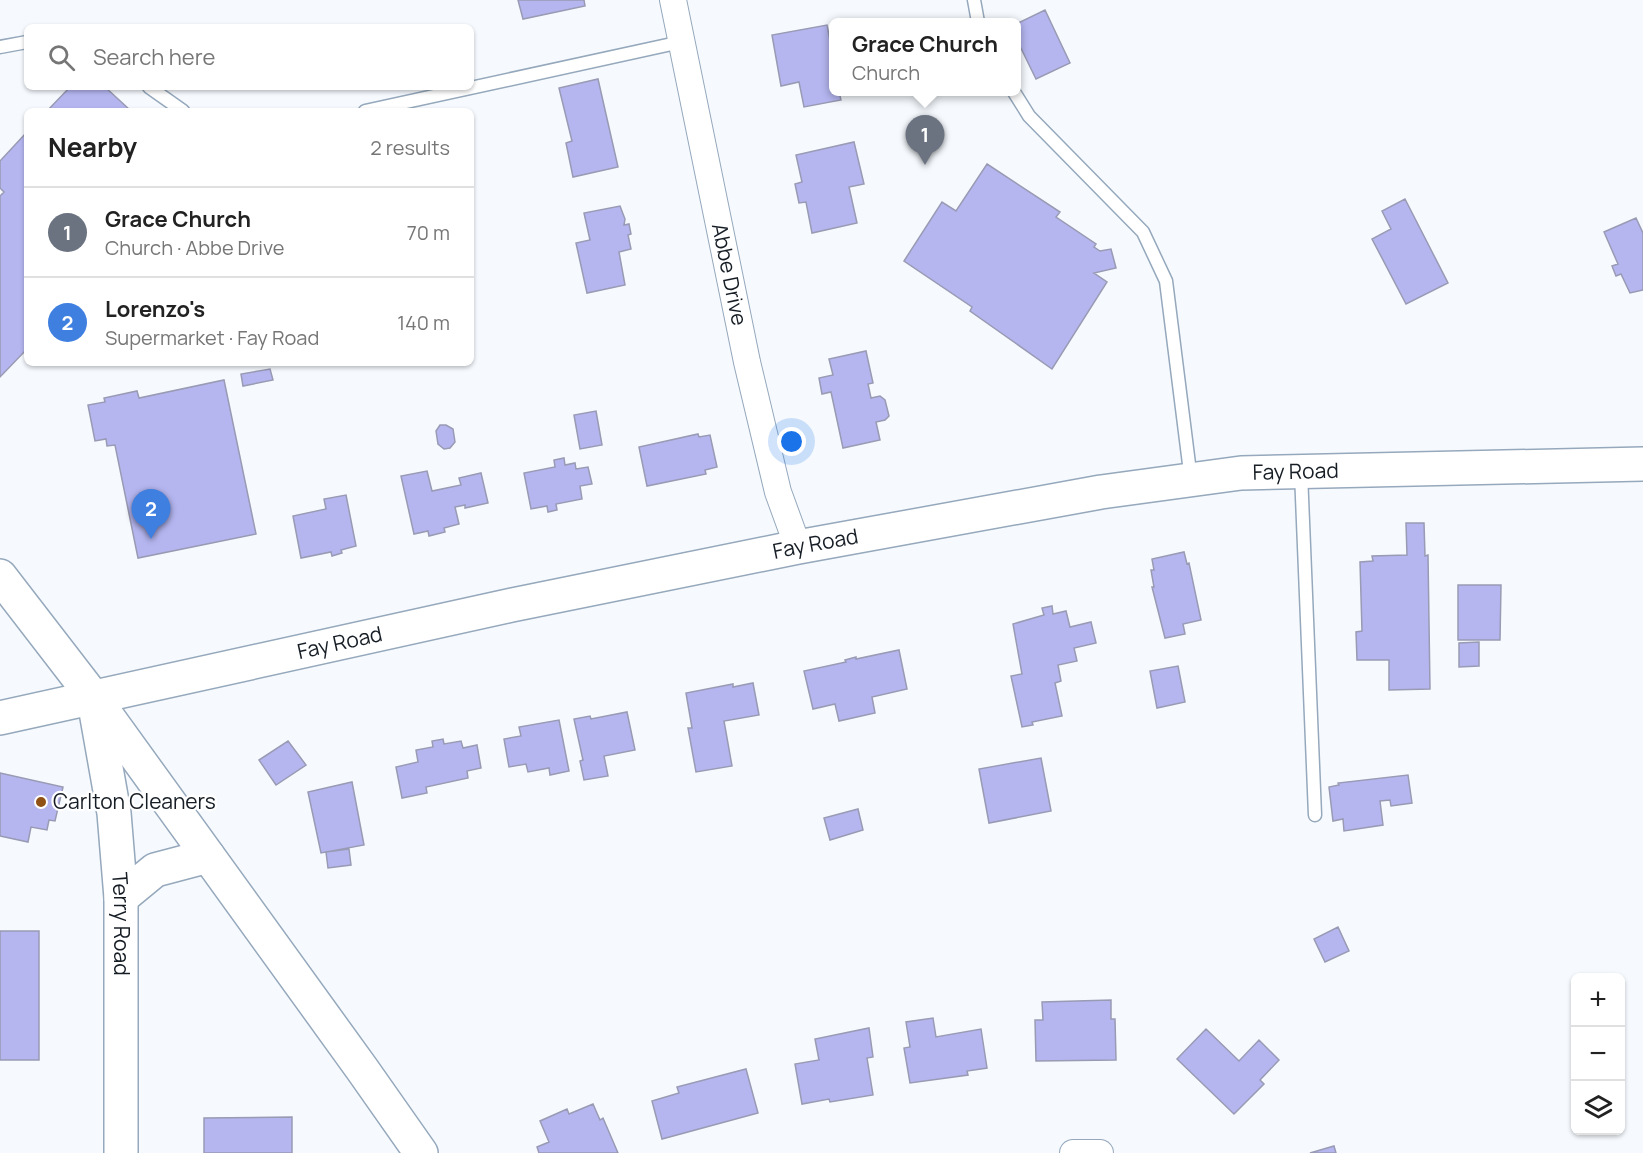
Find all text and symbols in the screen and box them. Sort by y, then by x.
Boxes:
popup [829,18,1021,96]
search box [24,24,474,90]
text: Grace Church [852,29,998,59]
icon: search [45,41,78,74]
text: Search here [93,42,215,72]
text: Church [852,59,920,86]
pin: 1 [906,116,944,165]
text: Nearby [48,129,137,165]
text: 2 results [370,134,450,161]
text: Grace Church [105,204,251,234]
text: 1 [63,219,72,246]
text: 70 m [407,219,450,246]
street label: Abbe Drive [706,220,754,328]
text: Church · Abbe Drive [105,234,284,261]
text: Lorenzo's [105,294,205,324]
text: 2 [62,309,73,336]
text: 140 m [397,309,450,336]
text: Supermarket · Fay Road [105,324,319,351]
your location [777,427,806,456]
street label: Fay Road [1252,456,1339,486]
pin: 2 [132,490,170,539]
street label: Fay Road [770,521,860,565]
street label: Fay Road [294,619,385,665]
place label: Carlton Cleaners [53,787,216,815]
marker: Carlton Cleaners [34,795,48,809]
street label: Terry Road [106,871,136,976]
map controls [1571,973,1625,1135]
button: + [1571,973,1625,1027]
button: − [1571,1027,1625,1081]
button: layers [1571,1081,1625,1135]

